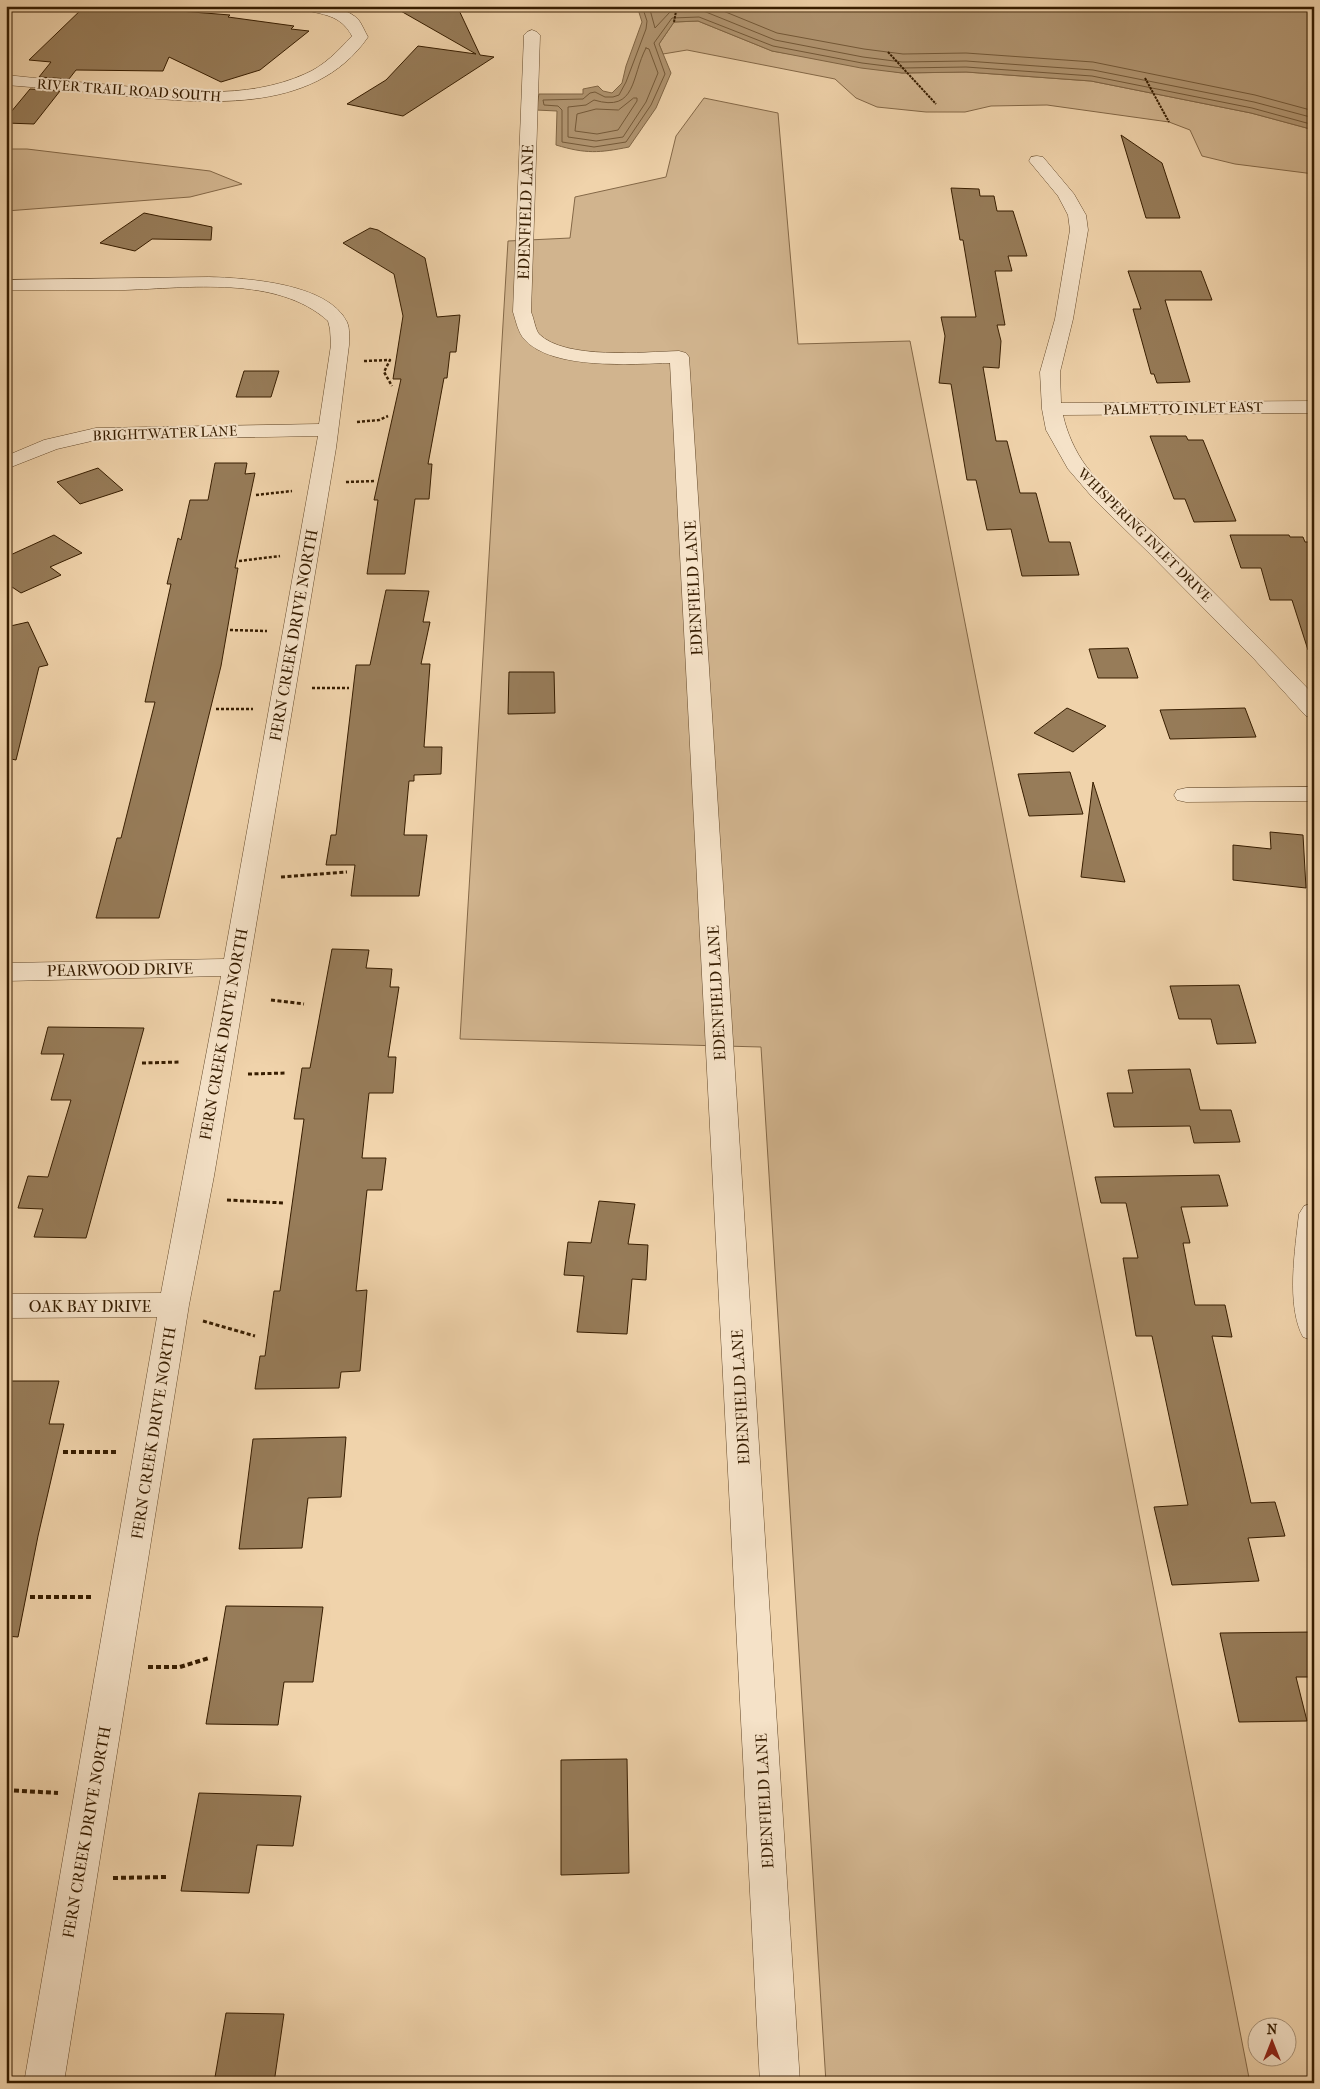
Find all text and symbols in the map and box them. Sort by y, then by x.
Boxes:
street label: RIVER TRAIL ROAD SOUTH [36,76,222,105]
street label: EDENFIELD LANE [514,144,537,280]
street label: PALMETTO INLET EAST [1103,399,1264,418]
street label: BRIGHTWATER LANE [92,422,238,445]
street label: WHISPERING INLET DRIVE [1073,464,1216,606]
street label: EDENFIELD LANE [680,519,707,656]
street label: FERN CREEK DRIVE NORTH [265,527,322,743]
street label: EDENFIELD LANE [703,924,730,1061]
street label: FERN CREEK DRIVE NORTH [195,926,252,1142]
street label: PEARWOOD DRIVE [47,959,194,980]
street label: OAK BAY DRIVE [29,1297,152,1316]
street label: FERN CREEK DRIVE NORTH [127,1325,180,1541]
street label: EDENFIELD LANE [727,1328,754,1465]
street label: FERN CREEK DRIVE NORTH [58,1724,115,1940]
street label: EDENFIELD LANE [751,1732,778,1869]
north arrow [1248,2016,1298,2066]
text: N [1267,2021,1278,2038]

